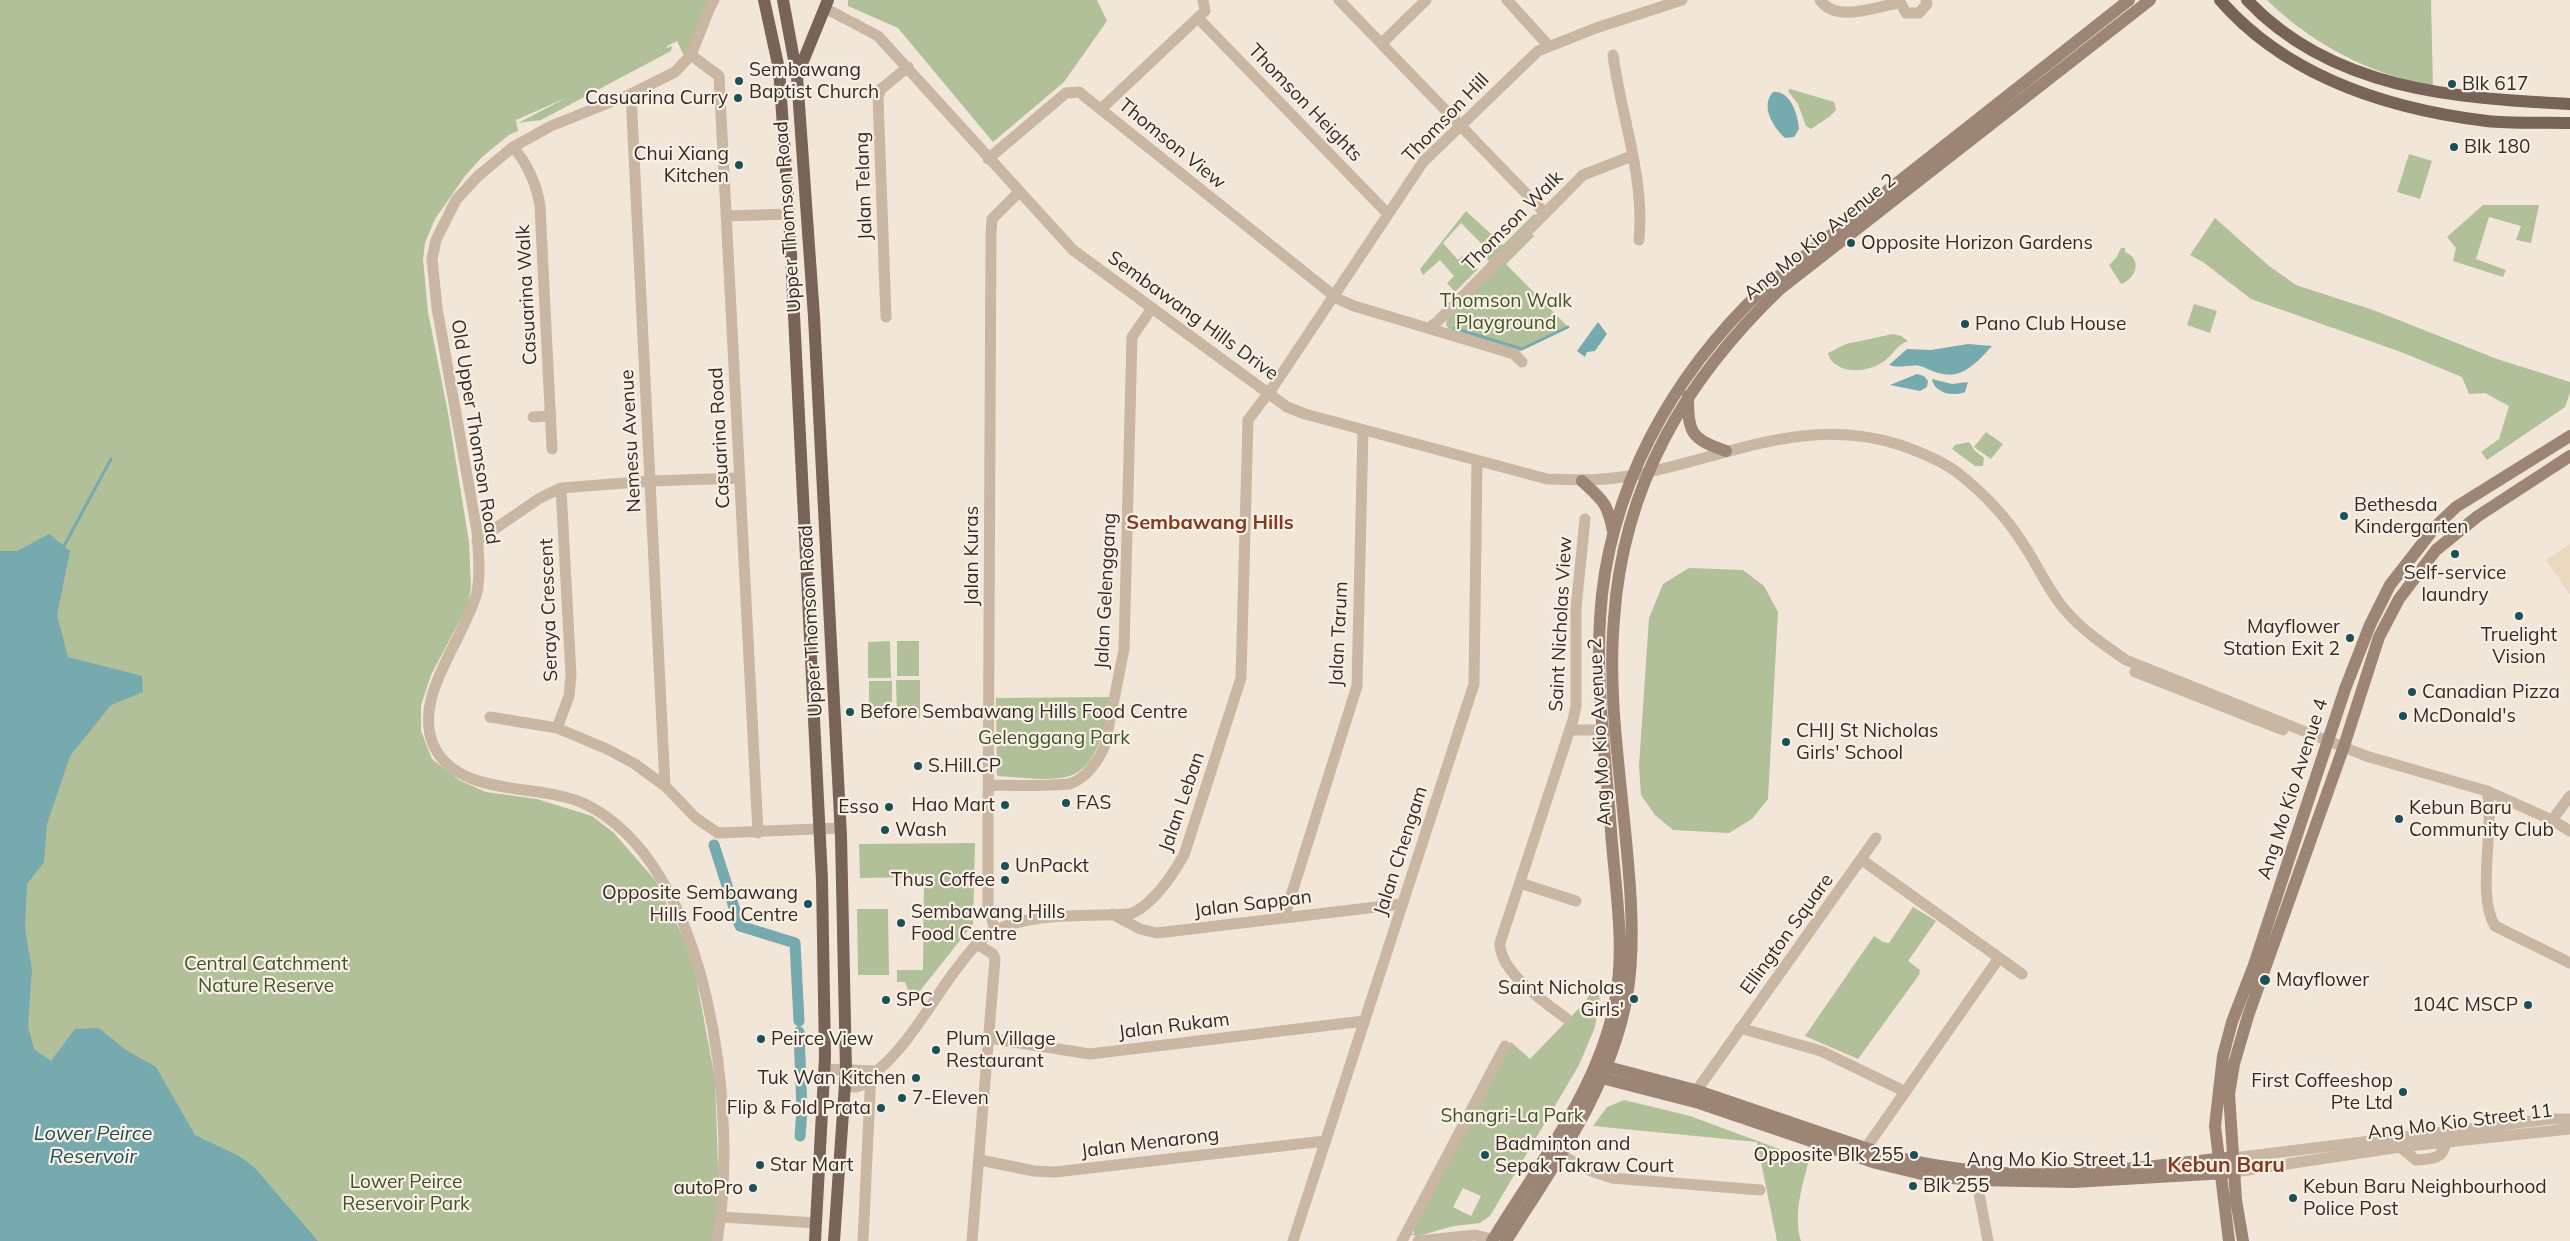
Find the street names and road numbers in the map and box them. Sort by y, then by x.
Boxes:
street label: Thomson Heights [1243,39,1367,167]
street label: Thomson Hill [1398,69,1494,167]
street label: Thomson View [1114,94,1230,194]
street label: Upper Thomson Road [770,120,806,314]
street label: Jalan Telang [851,131,877,241]
street label: Thomson Walk [1458,166,1568,276]
street label: Ang Mo Kio Avenue 2 [1740,169,1900,305]
street label: Casuarina Walk [512,224,542,366]
street label: Sembawang Hills Drive [1103,246,1283,386]
street label: Old Upper Thomson Road [446,318,504,546]
street label: Casuarina Road [705,367,735,509]
street label: Nemesu Avenue [616,369,646,513]
street label: Jalan Kuras [961,506,983,606]
street label: Jalan Gelenggang [1091,512,1121,670]
street label: Upper Thomson Road [795,525,827,717]
street label: Saint Nicholas View [1545,536,1577,712]
street label: Seraya Crescent [535,538,563,682]
street label: Jalan Tarum [1325,581,1353,687]
street label: Ang Mo Kio Avenue 2 [1584,637,1616,827]
street label: Ang Mo Kio Avenue 4 [2253,696,2333,882]
street label: Jalan Leban [1154,749,1210,855]
street label: Jalan Chengam [1369,783,1433,919]
street label: Ellington Square [1736,869,1838,999]
street label: Jalan Sappan [1193,885,1313,923]
street label: Jalan Rukam [1117,1008,1231,1044]
street label: Ang Mo Kio Street 11 [2366,1099,2554,1145]
street label: Jalan Menarong [1080,1123,1220,1163]
street label: Ang Mo Kio Street 11 [1967,1149,2153,1171]

